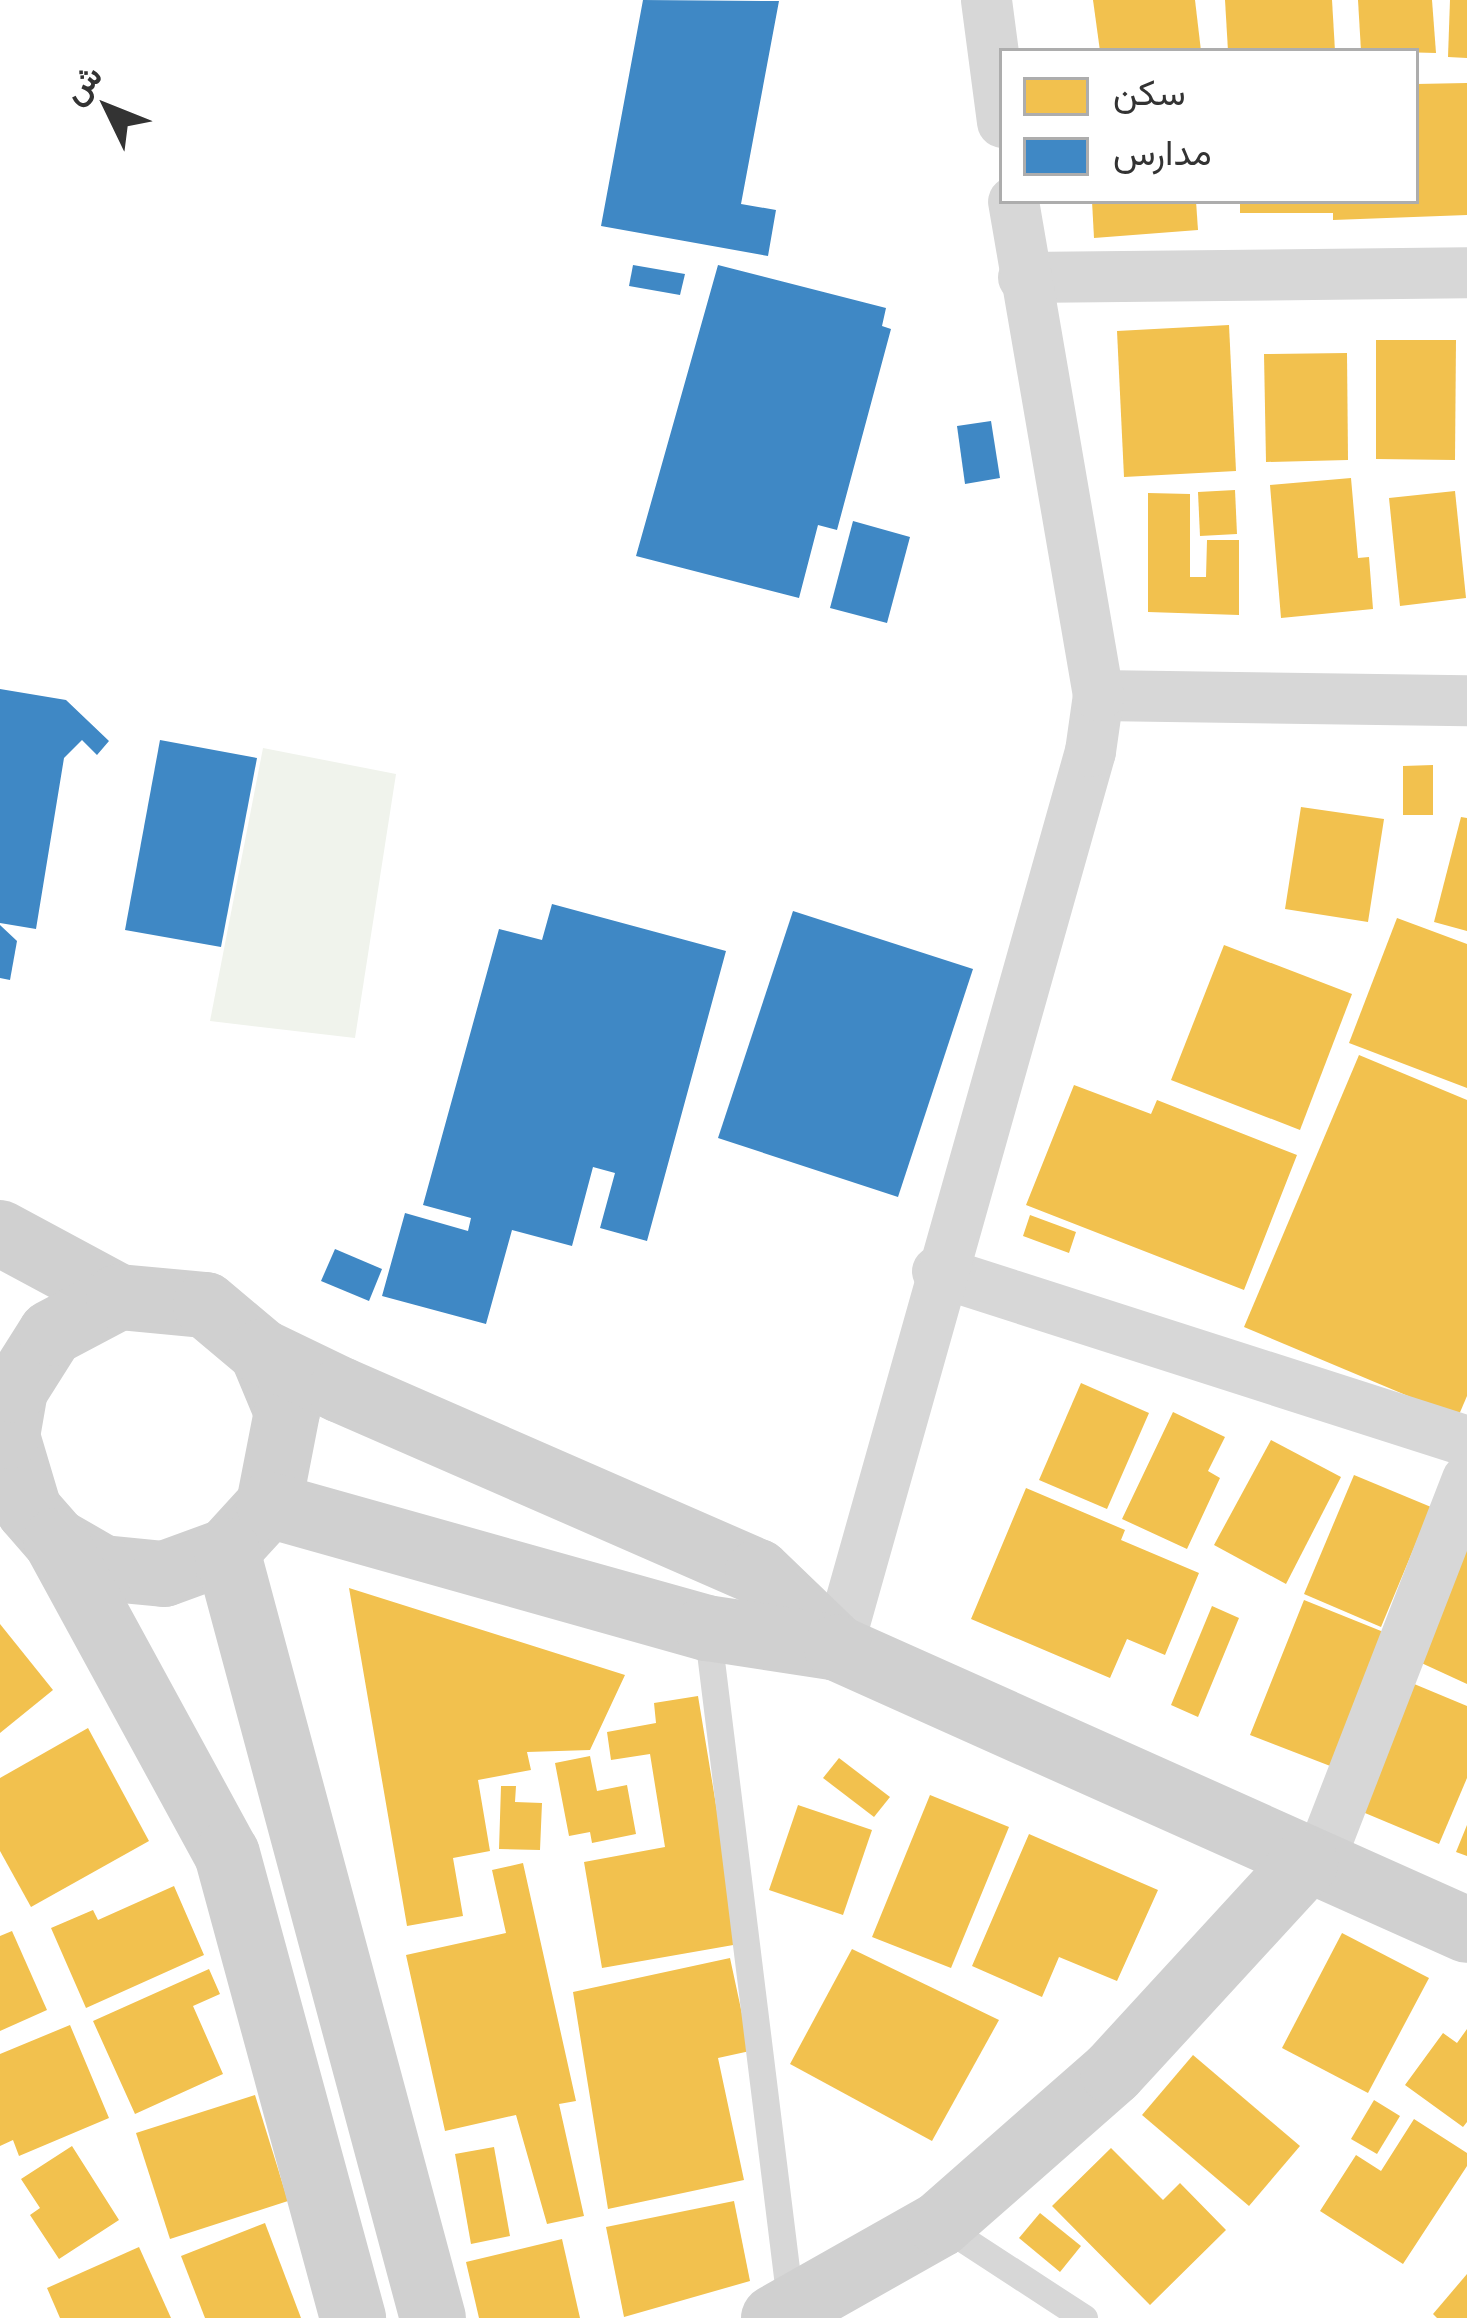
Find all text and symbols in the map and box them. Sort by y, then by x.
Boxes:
north arrow [48,48,168,168]
legend [999,48,1419,204]
text: ش [54,55,110,112]
text: سكن [1113,70,1186,114]
text: مدارس [1113,130,1212,174]

